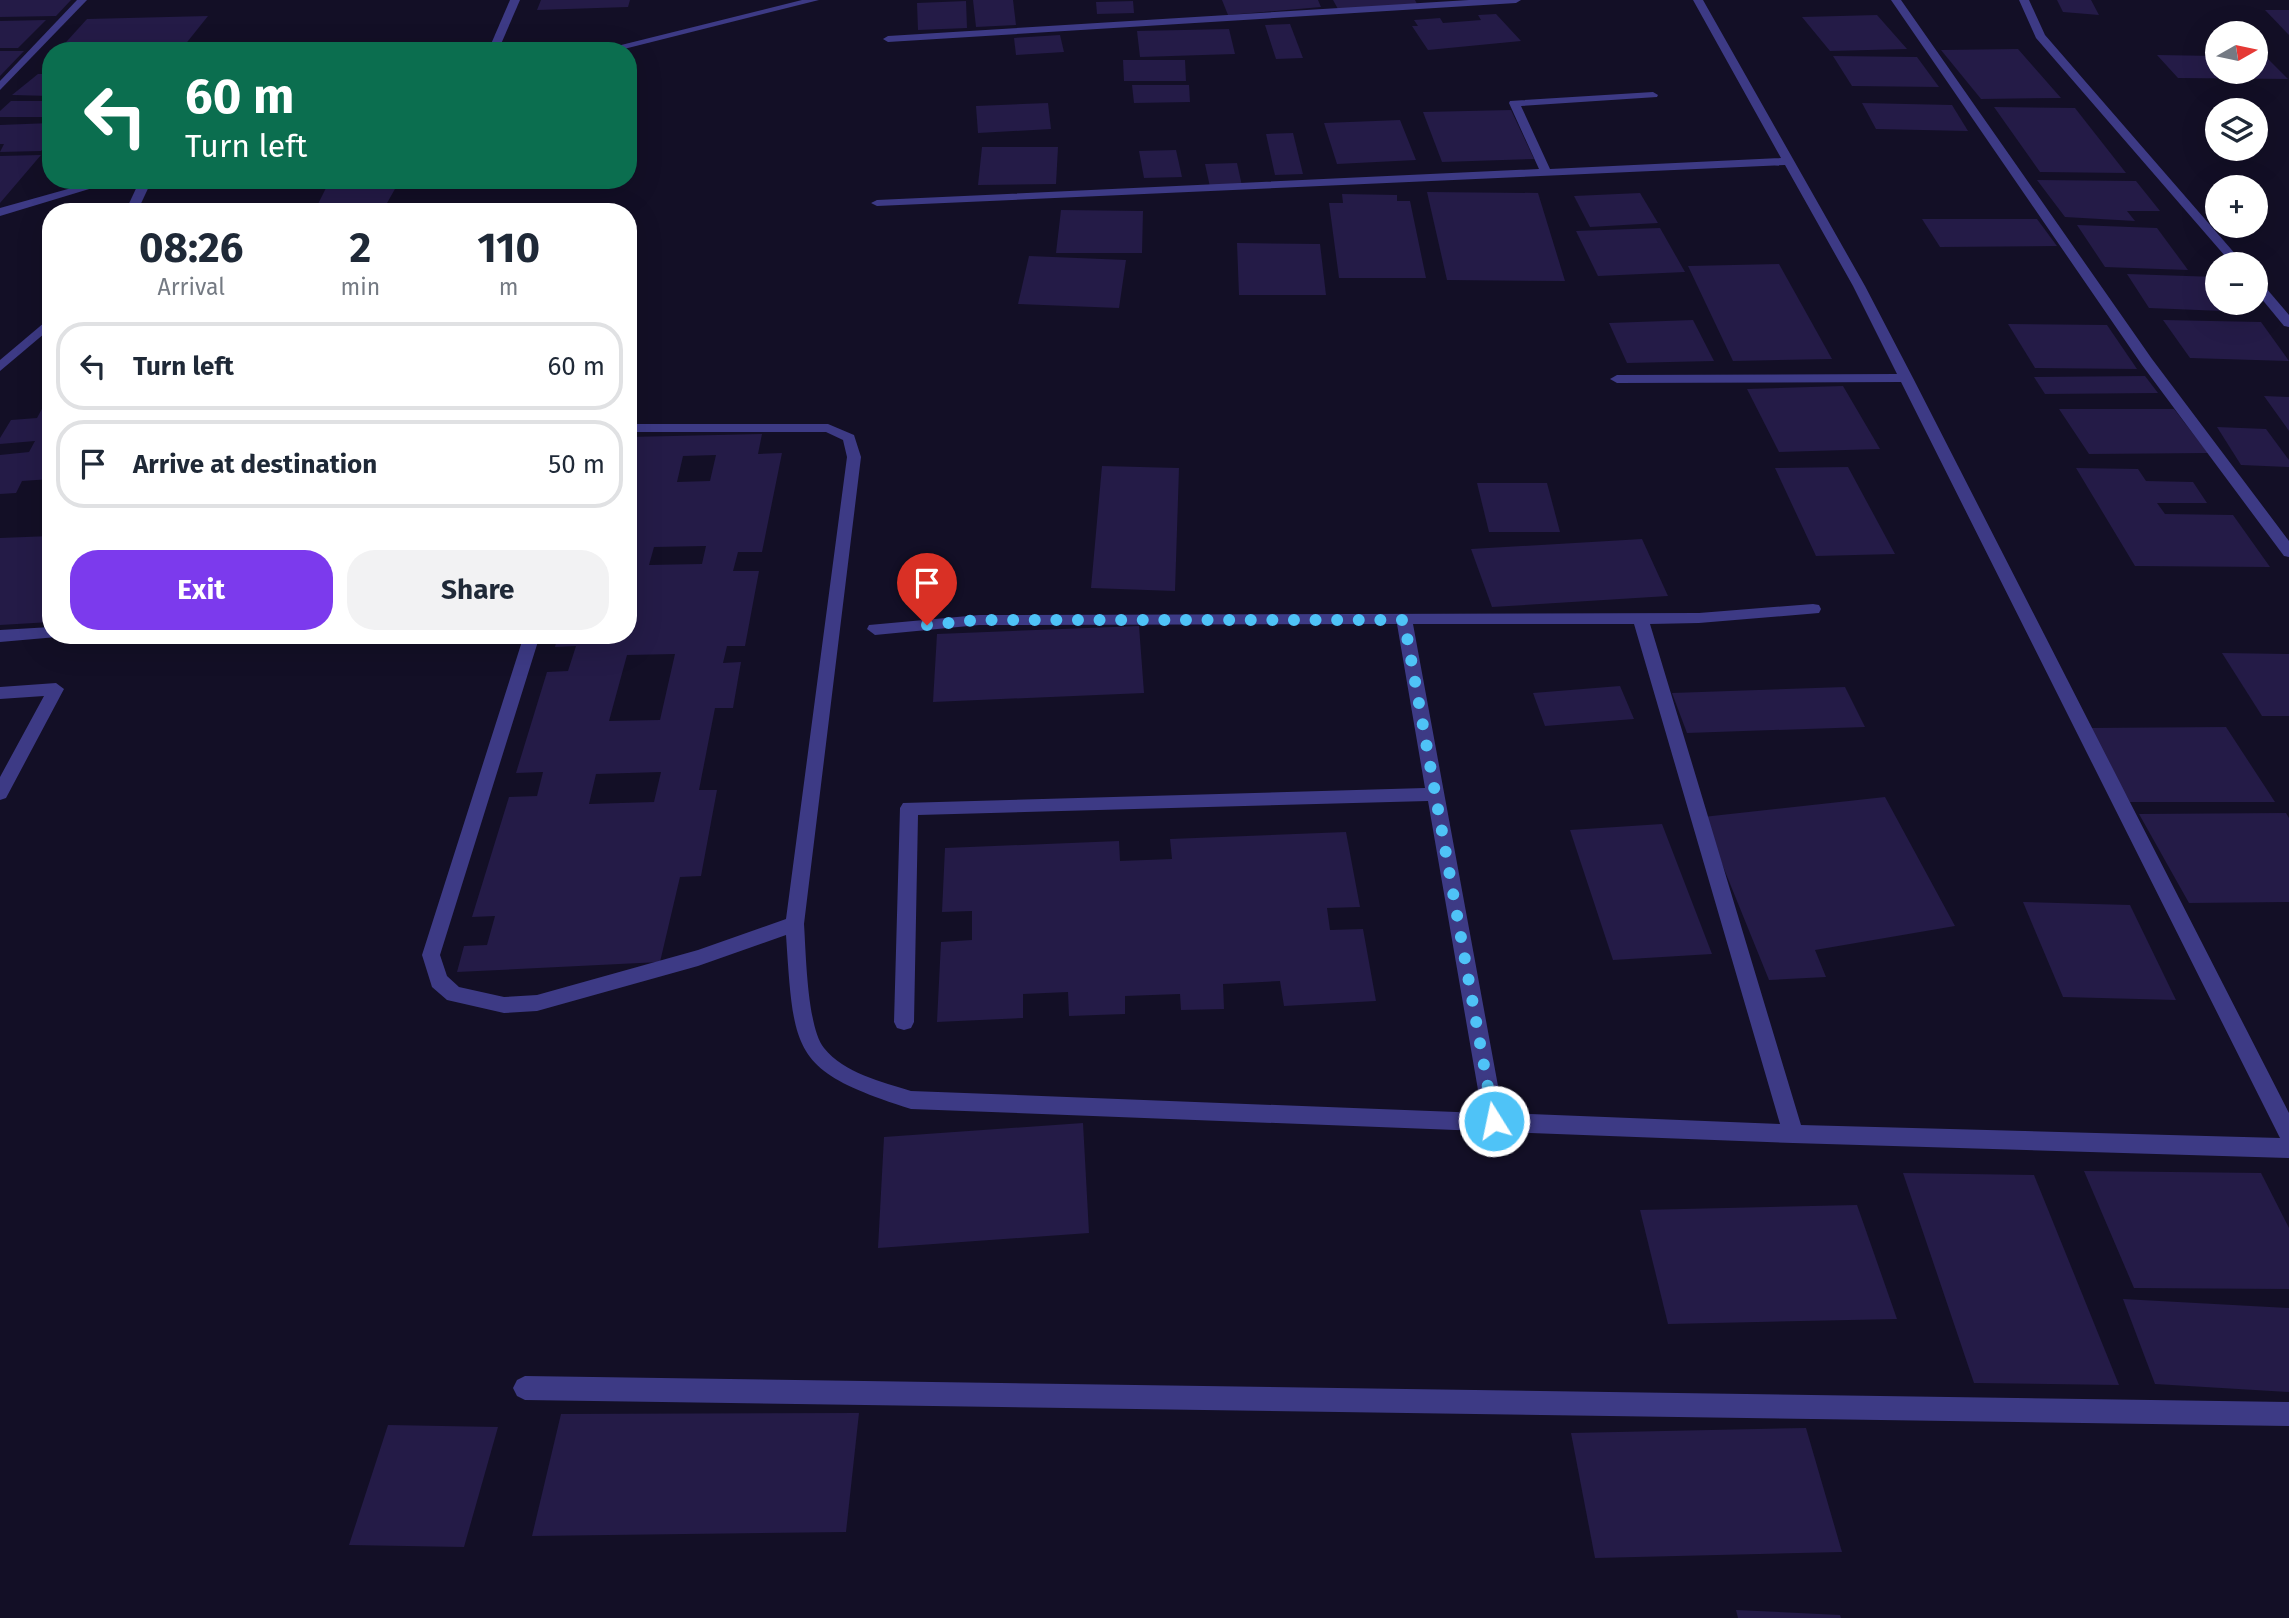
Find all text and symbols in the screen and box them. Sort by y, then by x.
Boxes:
north arrow [2205,21,2268,84]
map controls [2205,21,2268,315]
text: 60 m [185,67,294,126]
icon: left [70,70,161,161]
button: layers [2205,98,2268,161]
text: Turn left [185,127,307,165]
button: + [2205,175,2268,238]
text: 08:26 [139,223,243,273]
text: 2 [349,223,371,273]
text: 110 [477,223,540,273]
button: − [2205,252,2268,315]
text: Arrival [158,273,225,301]
text: min [340,273,380,301]
text: m [499,273,518,301]
icon: left [74,347,112,385]
text: Turn left [133,351,234,382]
text: 60 m [547,351,605,382]
icon: arrive [74,445,112,483]
text: Arrive at destination [133,449,377,480]
text: 50 m [548,449,605,480]
button: Exit [70,550,333,630]
button: Share [347,550,609,630]
pin [897,553,957,625]
icon: arrive [908,564,946,602]
position arrow [1457,1084,1531,1158]

